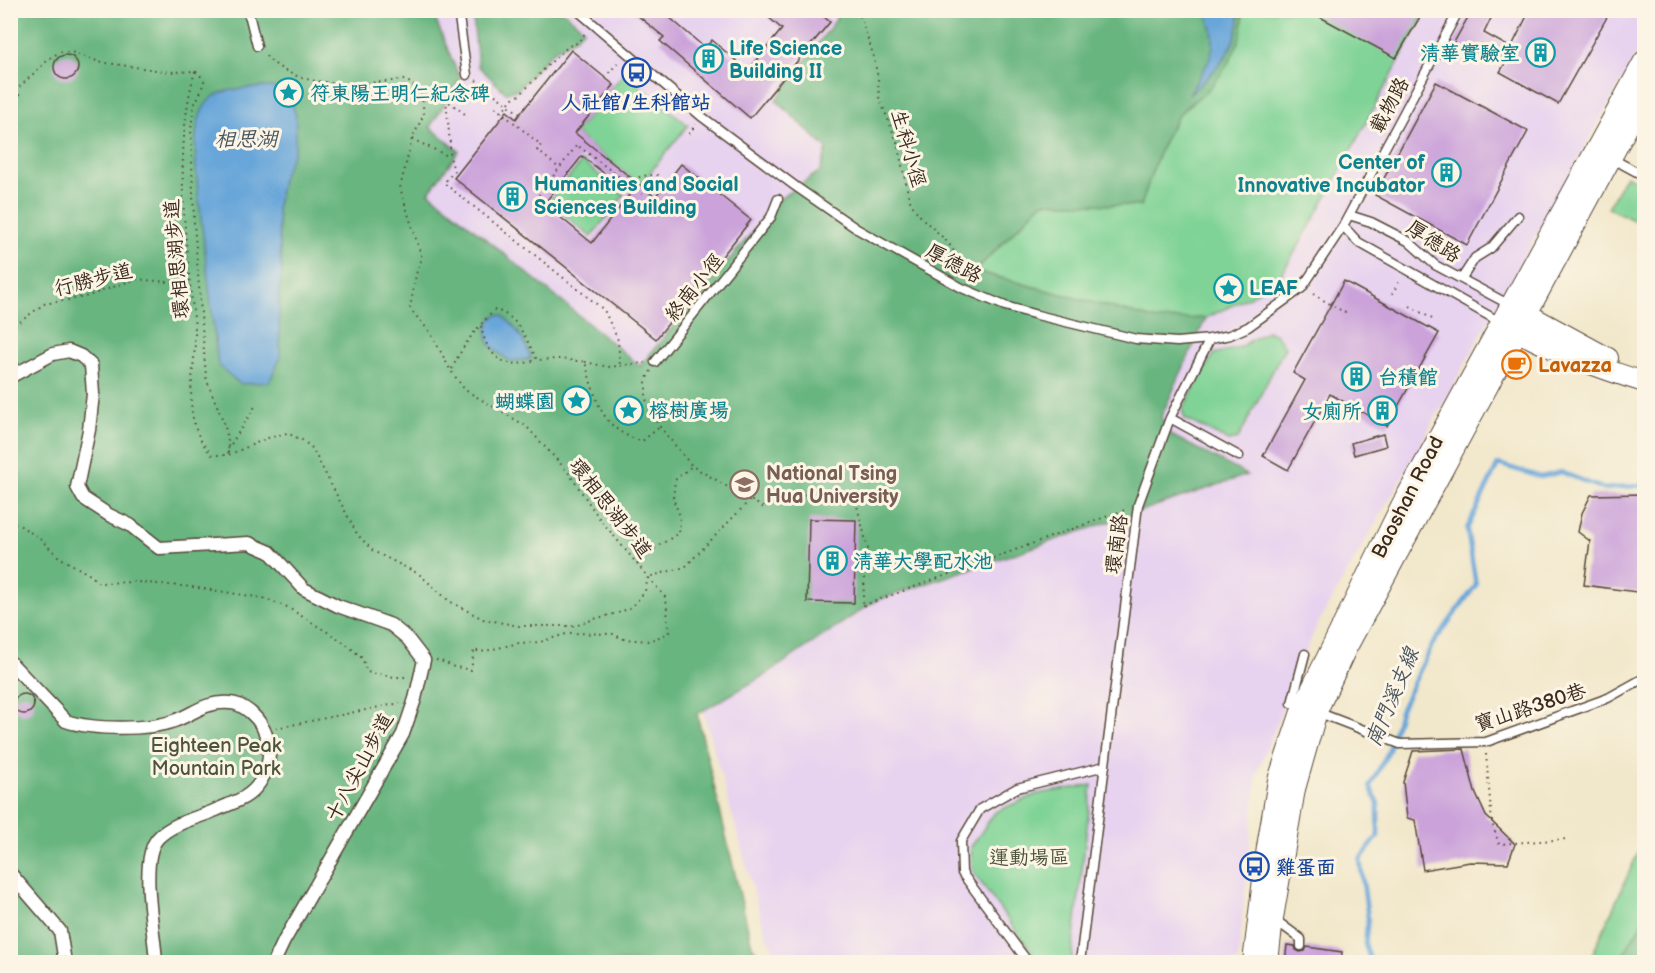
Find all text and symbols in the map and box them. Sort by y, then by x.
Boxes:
place label: Life Science Building II [729,37,842,84]
building icon: 清華實驗室 [1525,37,1557,69]
place label: 清華實驗室 [1420,42,1520,66]
building icon: Life Science Building II [692,43,724,75]
bus stop icon: 人社館/生科館站 [620,56,652,88]
street label: 載物路 [1365,72,1415,138]
place icon: 符東陽王明仁紀念碑 [273,77,305,109]
place label: 符東陽王明仁紀念碑 [310,82,490,106]
place label: 人社館/生科館站 [561,91,711,115]
street label: 生科小徑 [885,107,931,190]
water label: 相思湖 [215,127,279,152]
place label: Center of Innovative Incubator [1237,151,1426,198]
building icon: Center of Innovative Incubator [1430,157,1462,189]
place label: Humanities and Social Sciences Building [534,173,739,220]
building icon: Humanities and Social Sciences Building [497,180,529,212]
street label: 環相思湖步道 [160,198,194,320]
street label: 厚德路 [1402,215,1466,269]
street label: 厚德路 [921,239,987,289]
street label: 終南小徑 [660,249,729,326]
street label: 行勝步道 [52,259,135,301]
place icon: LEAF [1212,272,1244,304]
place label: LEAF [1249,277,1298,301]
cafe icon: Lavazza [1501,349,1533,381]
place label: Lavazza [1538,354,1612,378]
building icon: 台積館 [1341,361,1373,393]
place label: 台積館 [1378,366,1438,390]
place icon: 蝴蝶園 [560,385,592,417]
place label: 蝴蝶園 [495,390,555,414]
place icon: 榕樹廣場 [612,394,644,426]
building icon: 女廁所 [1367,395,1399,427]
place label: 榕樹廣場 [649,399,729,423]
place label: 女廁所 [1302,400,1362,424]
street label: Baoshan Road [1367,432,1449,562]
street label: 環相思湖步道 [564,454,657,563]
place label: National Tsing Hua University [766,462,899,509]
school or university icon: National Tsing Hua University [729,469,761,501]
street label: 環南路 [1101,512,1133,576]
building icon: 清華大學配水池 [816,545,848,577]
place label: 清華大學配水池 [853,550,993,574]
water label: 南門溪支線 [1360,643,1425,750]
street label: 寶山路380巷 [1472,678,1590,737]
street label: 十八尖山步道 [321,709,399,826]
park label: Eighteen Peak Mountain Park [150,734,282,781]
park label: 運動場區 [989,846,1069,870]
bus stop icon: 雞蛋面 [1239,851,1271,883]
place label: 雞蛋面 [1276,856,1336,880]

